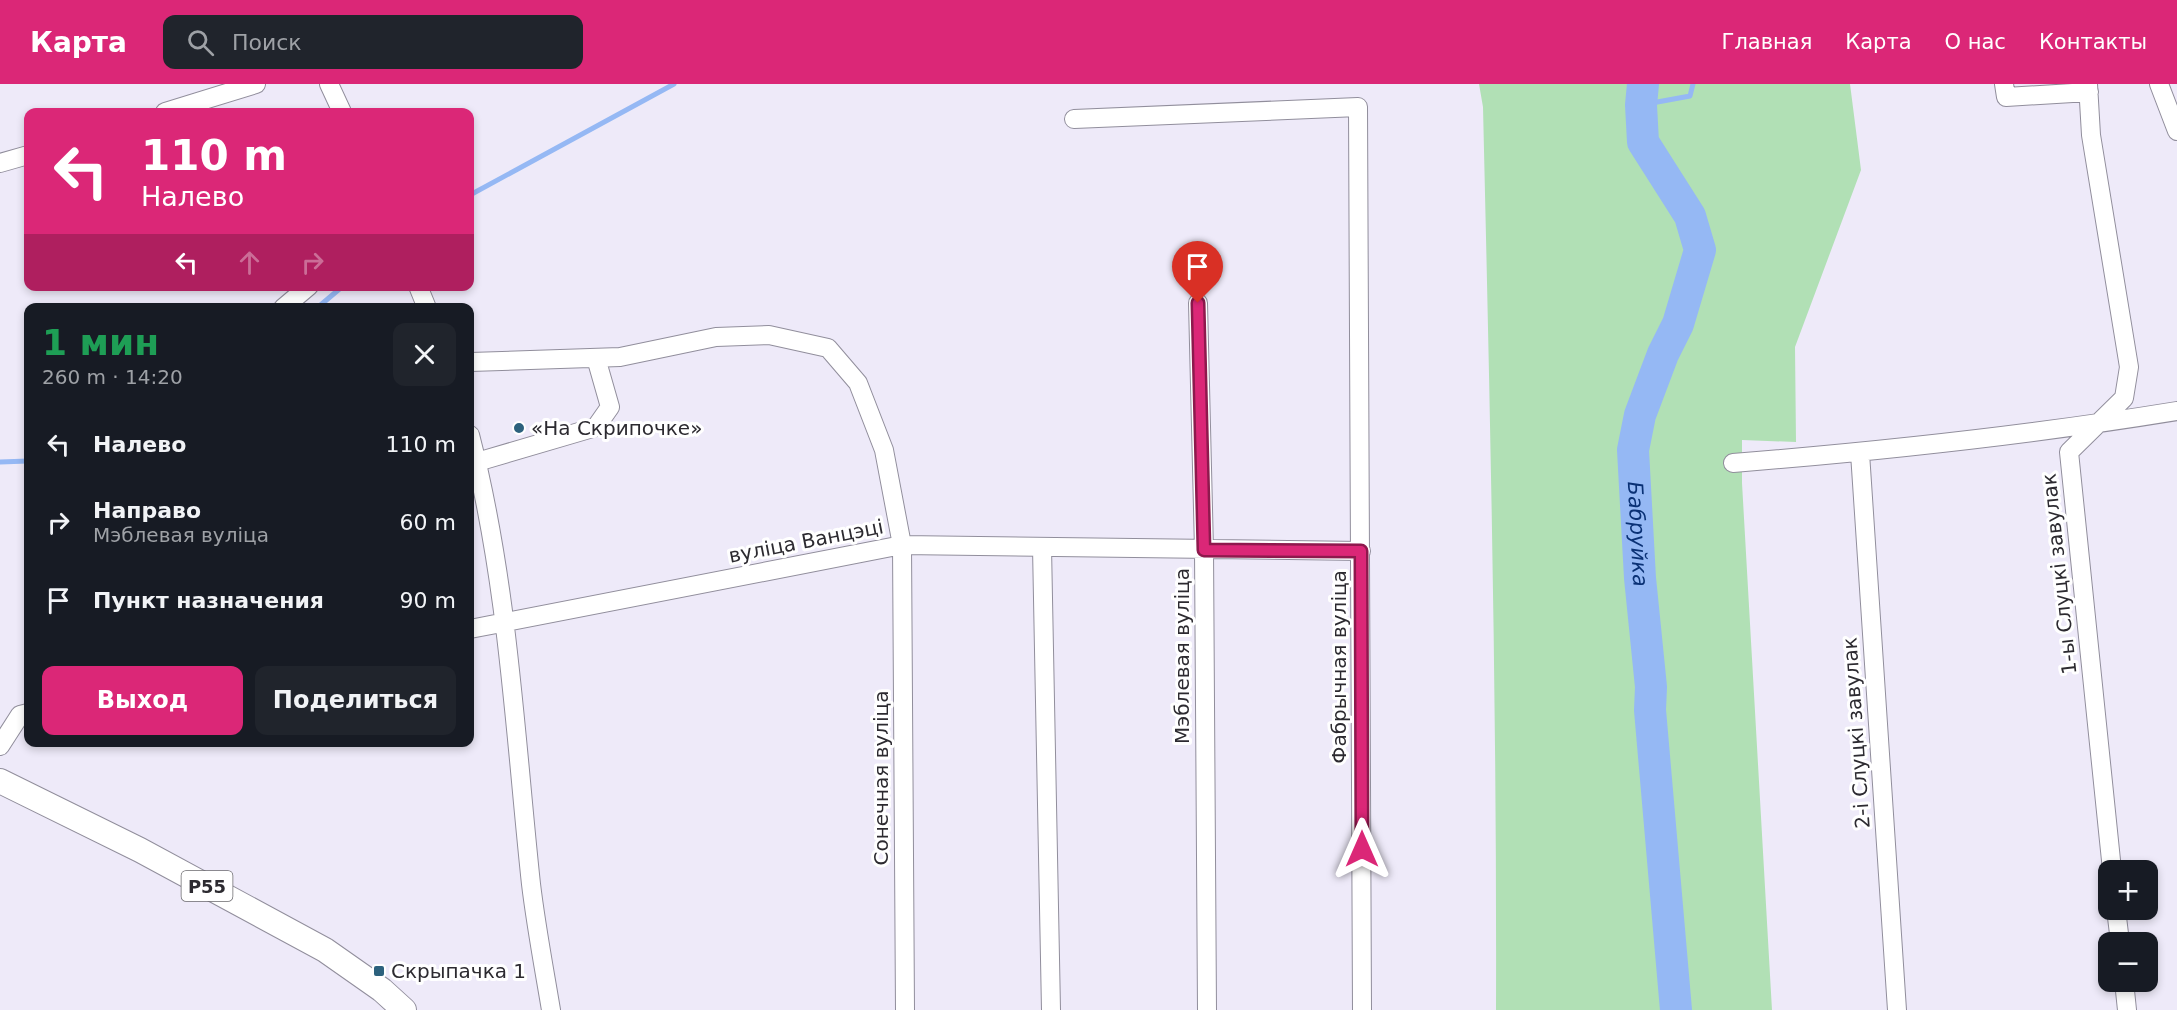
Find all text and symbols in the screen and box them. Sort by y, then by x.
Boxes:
search box [163,15,583,69]
text: Карта [30,26,127,59]
icon: search [184,26,217,59]
text: Поиск [232,30,302,55]
text: Главная [1722,30,1812,54]
text: Карта [1845,30,1912,54]
text: О нас [1945,30,2006,54]
text: Контакты [2039,30,2147,54]
text: 110 m [141,131,287,180]
icon: left [42,132,120,210]
text: Налево [141,181,244,212]
pin [1172,241,1223,303]
icon: left [170,246,203,279]
icon: ahead [233,246,266,279]
icon: right [296,246,329,279]
icon: arrive [1181,250,1214,283]
text: 1 мин [42,322,159,363]
button: close [393,323,456,386]
text: 260 m · 14:20 [42,365,183,389]
place label: «На Скрипочке» [531,416,702,440]
marker: «На Скрипочке» [512,421,526,435]
icon: left [42,428,75,461]
text: Налево [93,432,186,457]
text: 110 m [386,432,456,457]
street label: 1-ы Слуцкі завулак [2037,472,2081,676]
water label: Бабруйка [1623,481,1653,588]
text: Направо [93,498,201,523]
icon: right [42,506,75,539]
text: 60 m [400,510,456,535]
street label: вуліца Ванцэці [727,514,885,568]
text: Мэблевая вуліца [93,523,269,547]
street label: Мэблевая вуліца [1170,568,1194,744]
street label: Фабрычная вуліца [1327,570,1351,764]
icon: arrive [42,584,75,617]
text: Пункт назначения [93,588,324,613]
text: 90 m [400,588,456,613]
street label: 2-і Слуцкі завулак [1837,637,1875,829]
button: Выход [42,666,243,735]
button: Поделиться [255,666,456,735]
street label: Сонечная вуліца [869,691,893,865]
position arrow [1330,817,1394,881]
map controls [2098,860,2158,992]
button: + [2098,860,2158,920]
road number: Р55 [182,871,232,901]
button: − [2098,932,2158,992]
place label: Скрыпачка 1 [391,959,526,983]
marker: Скрыпачка 1 [372,964,386,978]

